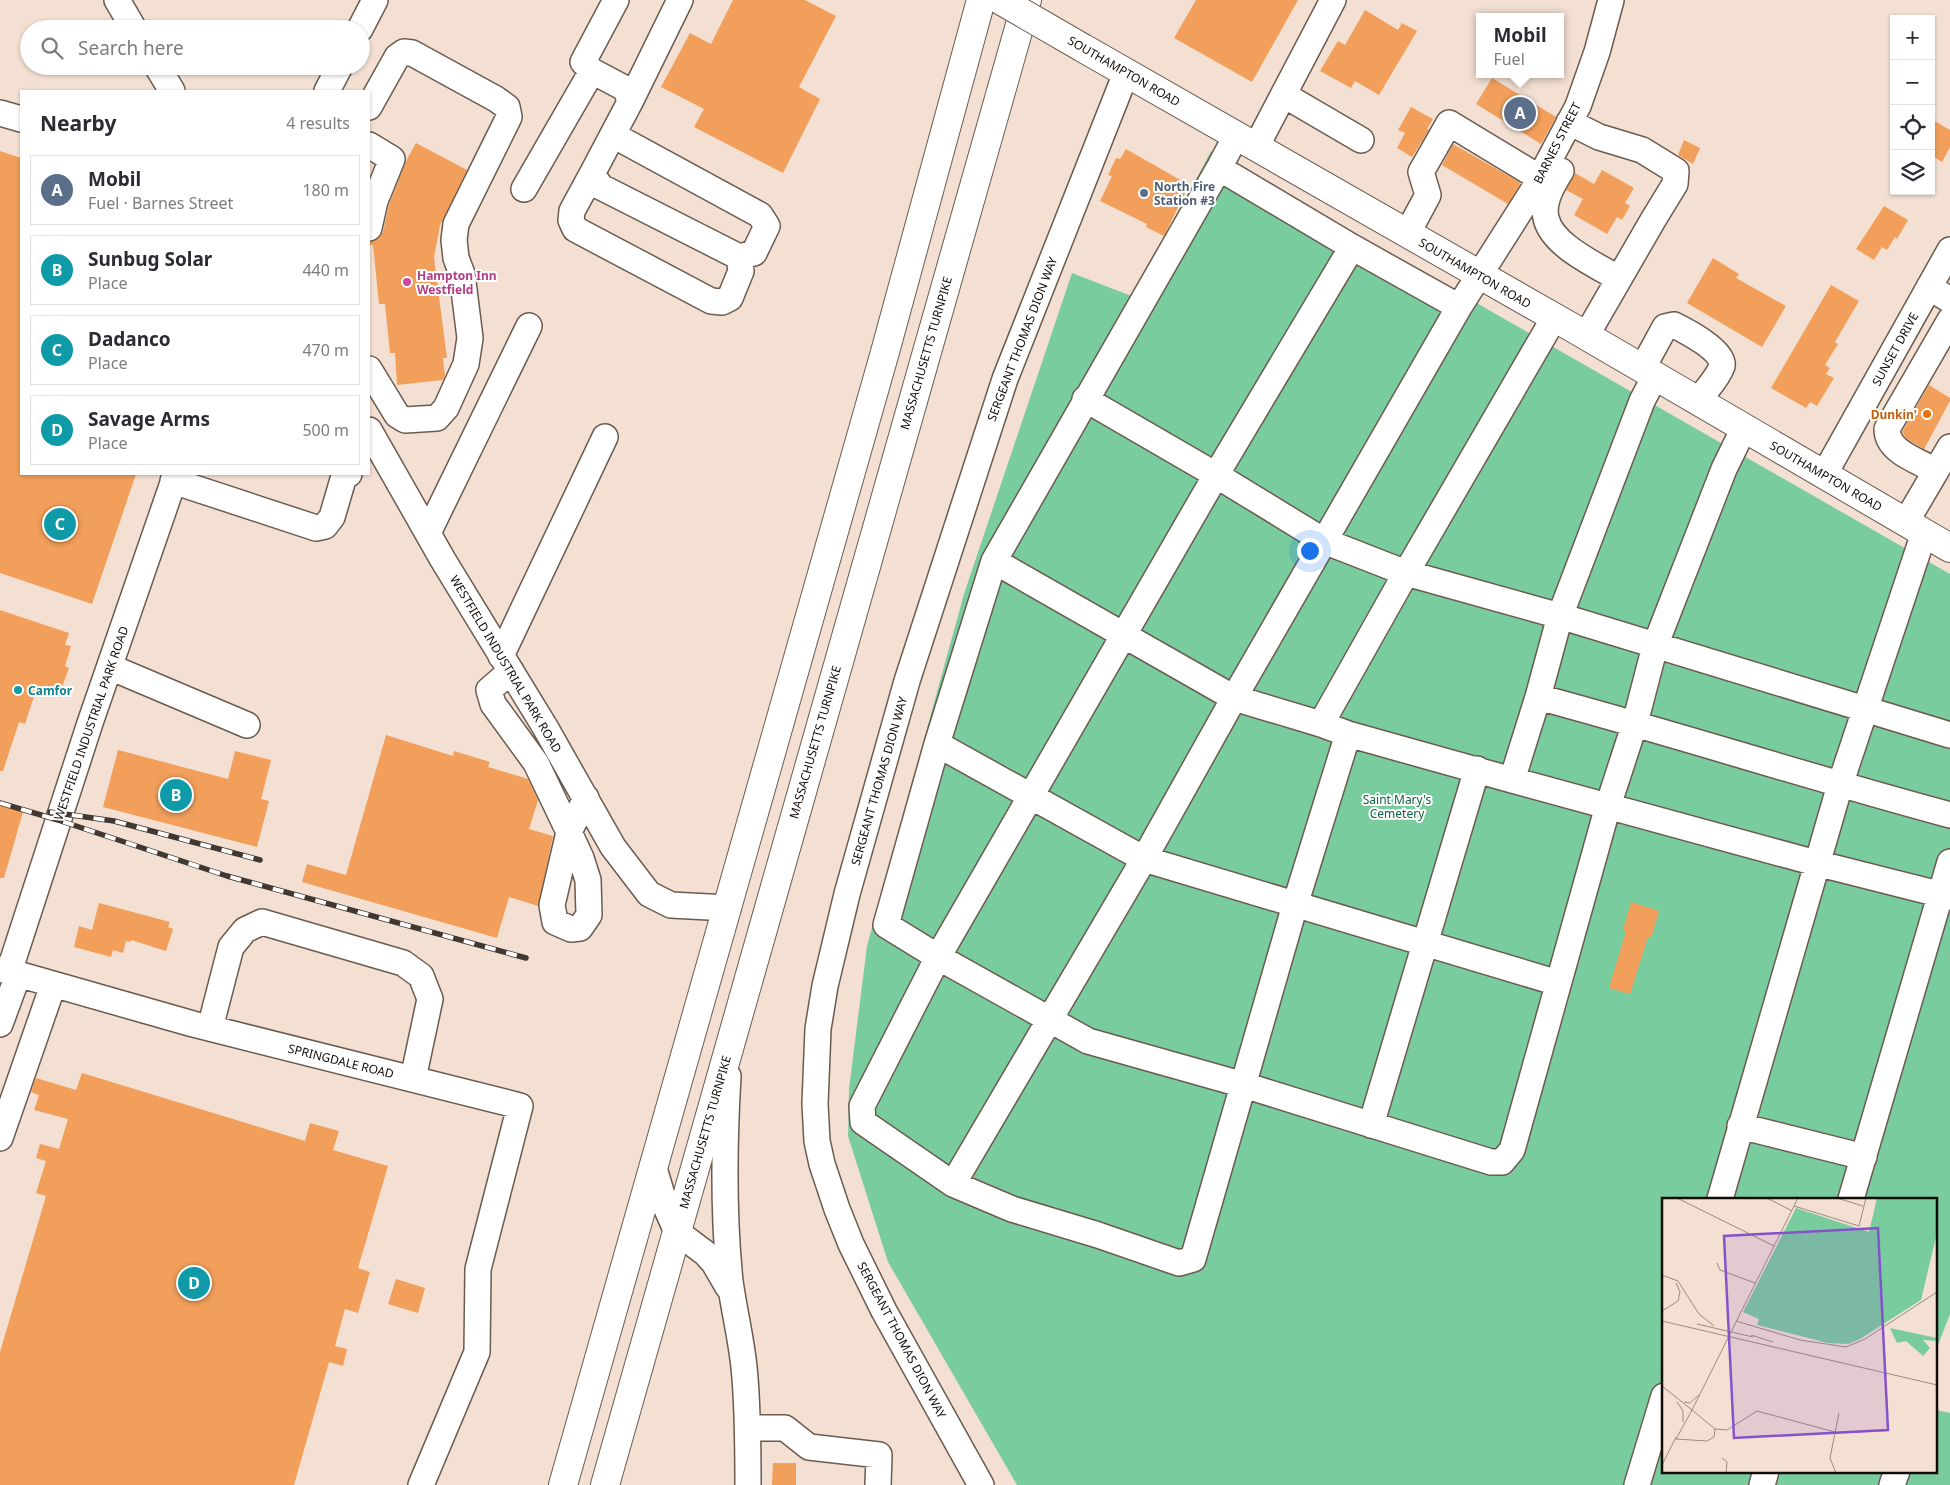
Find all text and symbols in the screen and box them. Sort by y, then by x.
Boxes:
popup [1476,13,1564,78]
map controls [1890,15,1935,195]
button: + [1890,15,1935,60]
search box [20,20,370,75]
text: Mobil [1493,22,1547,48]
street label: SOUTHAMPTON ROAD [1065,32,1184,110]
icon: search [38,34,66,62]
text: Search here [78,35,184,61]
text: Fuel [1493,48,1525,70]
button: − [1890,60,1935,105]
pin: A [1504,94,1536,132]
street label: BARNES STREET [1529,99,1585,187]
button: locate [1890,105,1935,150]
text: Nearby [40,109,116,137]
text: 4 results [286,112,350,134]
button: layers [1890,150,1935,195]
text: Mobil [88,166,141,192]
place label: North Fire Station #3 [1154,178,1215,209]
text: A [51,179,63,201]
text: 180 m [302,179,349,201]
marker: North Fire Station #3 [1138,187,1150,199]
text: Fuel · Barnes Street [88,192,233,214]
street label: SOUTHAMPTON ROAD [1416,234,1535,312]
text: Sunbug Solar [88,246,212,272]
street label: SERGEANT THOMAS DION WAY [983,254,1061,424]
text: B [52,259,62,281]
text: 440 m [302,259,349,281]
place label: Hampton Inn Westfield [417,267,497,298]
text: Place [88,272,128,294]
street label: MASSACHUSETTS TURNPIKE [896,275,956,431]
marker: Hampton Inn Westfield [401,276,413,288]
street label: SUNSET DRIVE [1868,309,1922,389]
text: Dadanco [88,326,171,352]
text: C [52,339,62,361]
text: 470 m [302,339,349,361]
text: Place [88,352,128,374]
text: Savage Arms [88,406,210,432]
place label: Dunkin' [1871,406,1917,423]
marker: Dunkin' [1921,408,1933,420]
text: D [51,419,63,441]
text: 500 m [302,419,349,441]
text: Place [88,432,128,454]
street label: SOUTHAMPTON ROAD [1767,437,1886,515]
pin: C [44,505,76,543]
your location [1297,538,1323,564]
street label: WESTFIELD INDUSTRIAL PARK ROAD [446,572,566,756]
street label: WESTFIELD INDUSTRIAL PARK ROAD [50,623,132,822]
street label: MASSACHUSETTS TURNPIKE [785,664,845,820]
place label: Camfor [28,682,73,699]
marker: Camfor [12,684,24,696]
street label: SERGEANT THOMAS DION WAY [847,694,911,867]
pin: B [160,776,192,814]
park label: Saint Mary's Cemetery [1363,791,1432,822]
street label: SPRINGDALE ROAD [286,1040,396,1082]
street label: MASSACHUSETTS TURNPIKE [675,1054,735,1210]
inset map [1662,1198,1938,1472]
street label: SERGEANT THOMAS DION WAY [853,1259,951,1421]
pin: D [178,1264,210,1302]

